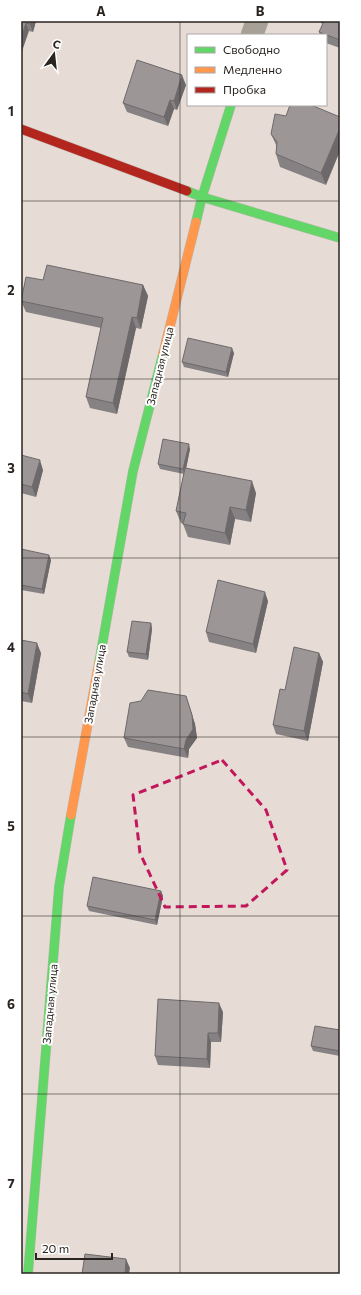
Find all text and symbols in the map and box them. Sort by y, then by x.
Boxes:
text: A [96,3,106,19]
text: B [256,3,265,19]
north arrow [34,34,74,74]
legend [187,34,327,106]
text: С [51,37,62,51]
text: Свободно [223,42,280,56]
text: Медленно [223,62,282,76]
text: Пробка [223,82,266,96]
text: 1 [8,103,14,119]
text: 2 [7,282,15,298]
street label: Западная улица [143,325,176,406]
text: 3 [7,460,15,476]
text: 4 [7,639,15,655]
street label: Западная улица [81,643,108,725]
text: 5 [7,818,15,834]
street label: Западная улица [40,963,59,1045]
text: 6 [7,996,15,1012]
text: 7 [7,1175,15,1191]
scale bar [36,1235,112,1261]
text: 20 m [42,1241,69,1255]

